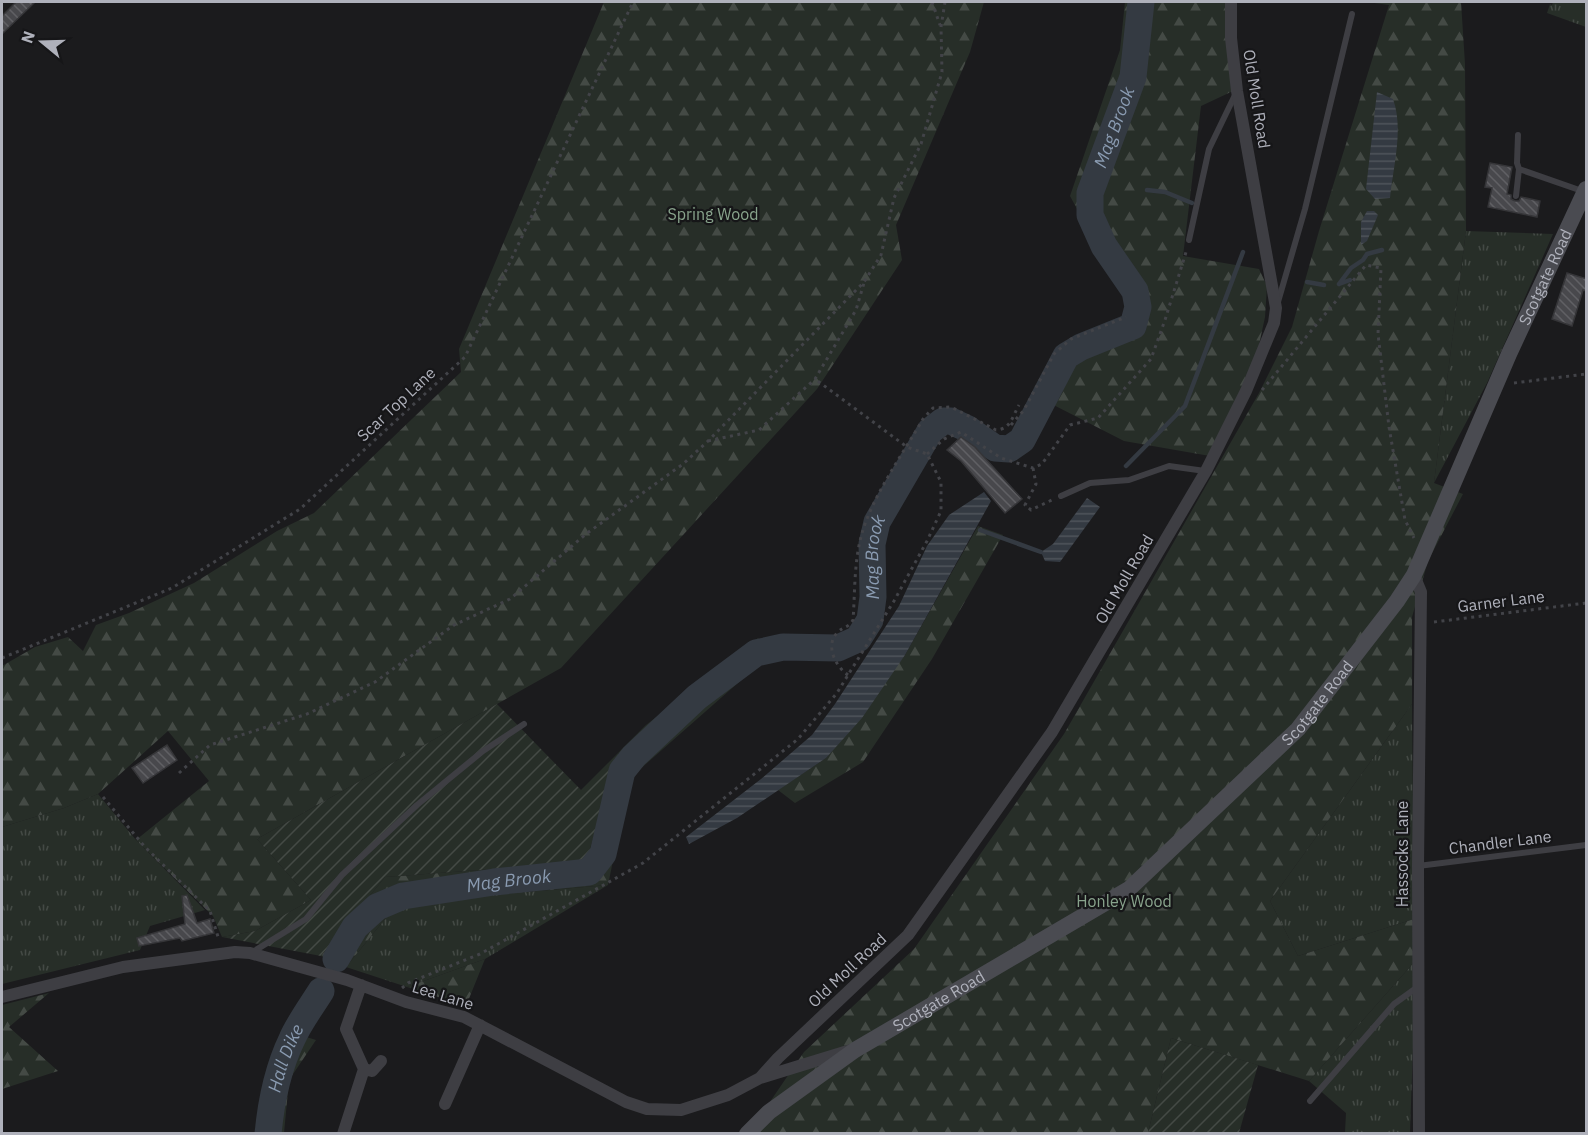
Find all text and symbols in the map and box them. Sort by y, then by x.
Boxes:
north arrow [12,12,72,72]
text: N [16,28,39,46]
street label: Old Moll Road [1239,48,1275,150]
water label: Mag Brook [1088,83,1140,171]
park label: Spring Wood [668,204,758,224]
street label: Scotgate Road [1514,226,1576,328]
street label: Scar Top Lane [353,362,440,445]
water label: Mag Brook [860,510,890,600]
street label: Old Moll Road [1090,531,1158,627]
street label: Garner Lane [1456,586,1546,616]
street label: Scotgate Road [1277,656,1357,750]
street label: Hassocks Lane [1392,800,1412,907]
street label: Chandler Lane [1448,826,1553,858]
water label: Mag Brook [465,864,553,897]
park label: Honley Wood [1076,891,1172,911]
street label: Old Moll Road [804,929,890,1011]
street label: Scotgate Road [889,966,988,1036]
street label: Lea Lane [410,976,476,1014]
water label: Hall Dike [263,1020,308,1095]

